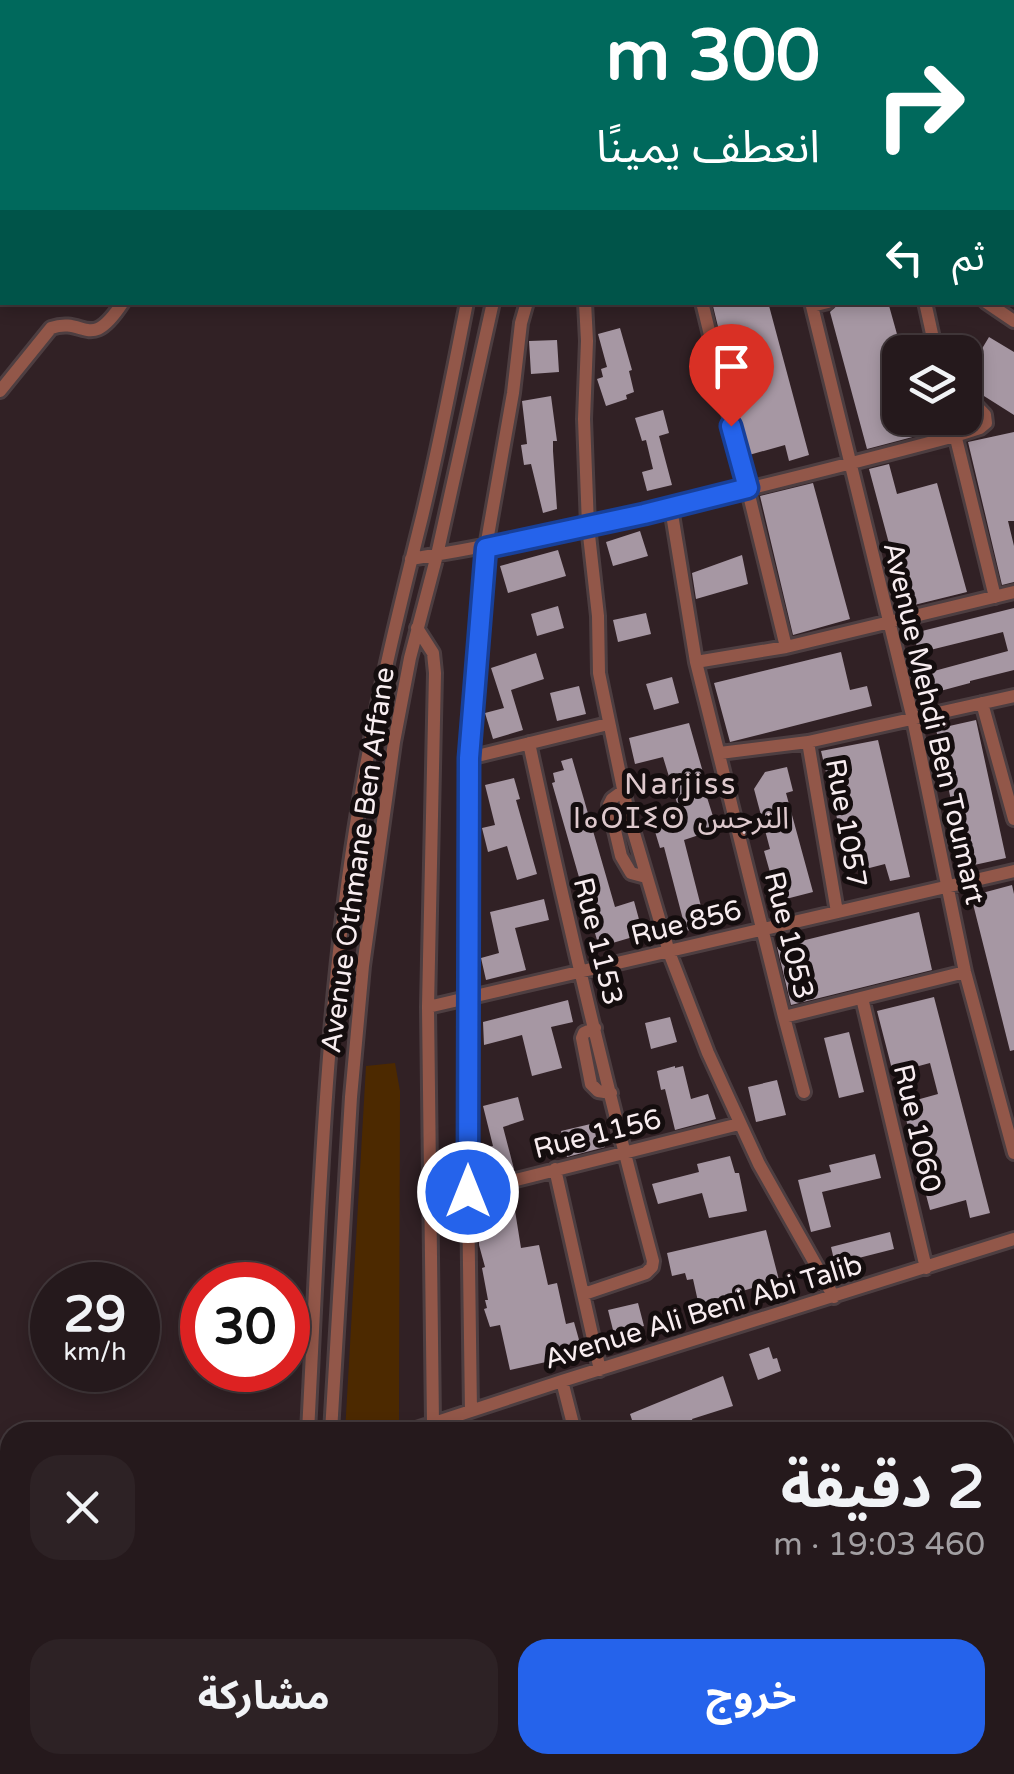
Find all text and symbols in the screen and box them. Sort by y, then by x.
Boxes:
text: 300 m [606,15,820,99]
icon: right [855,40,985,170]
text: انعطف يمينًا [596,121,820,175]
icon: left [877,230,932,285]
text: ثم [952,235,985,281]
pin [689,324,774,427]
map controls [882,335,982,435]
button: layers [882,335,982,435]
icon: arrive [704,339,759,394]
street label: Avenue Mehdi Ben Toumart [876,539,992,908]
street label: Avenue Othmane Ben Affane [314,665,402,1055]
street label: Rue 1057 [818,756,874,890]
district label: Narjiss ⵏⴰⵔⵊⵉⵙ النرجس [573,766,789,837]
street label: Rue 1053 [757,868,821,1003]
street label: Rue 1153 [566,874,630,1009]
street label: Rue 856 [627,893,745,953]
street label: Rue 1060 [886,1061,948,1196]
street label: Rue 1156 [530,1102,665,1166]
position arrow [416,1140,520,1244]
street label: Avenue Ali Beni Abi Talib [540,1247,866,1377]
speed limit sign: 30 [180,1262,310,1392]
text: 29 [64,1285,126,1345]
text: km/h [64,1337,126,1367]
text: 2 دقيقة [781,1452,985,1524]
button: close [30,1455,135,1560]
text: 460 m · 19:03 [773,1526,985,1564]
button: مشاركة [30,1639,498,1754]
button: خروج [518,1639,985,1754]

